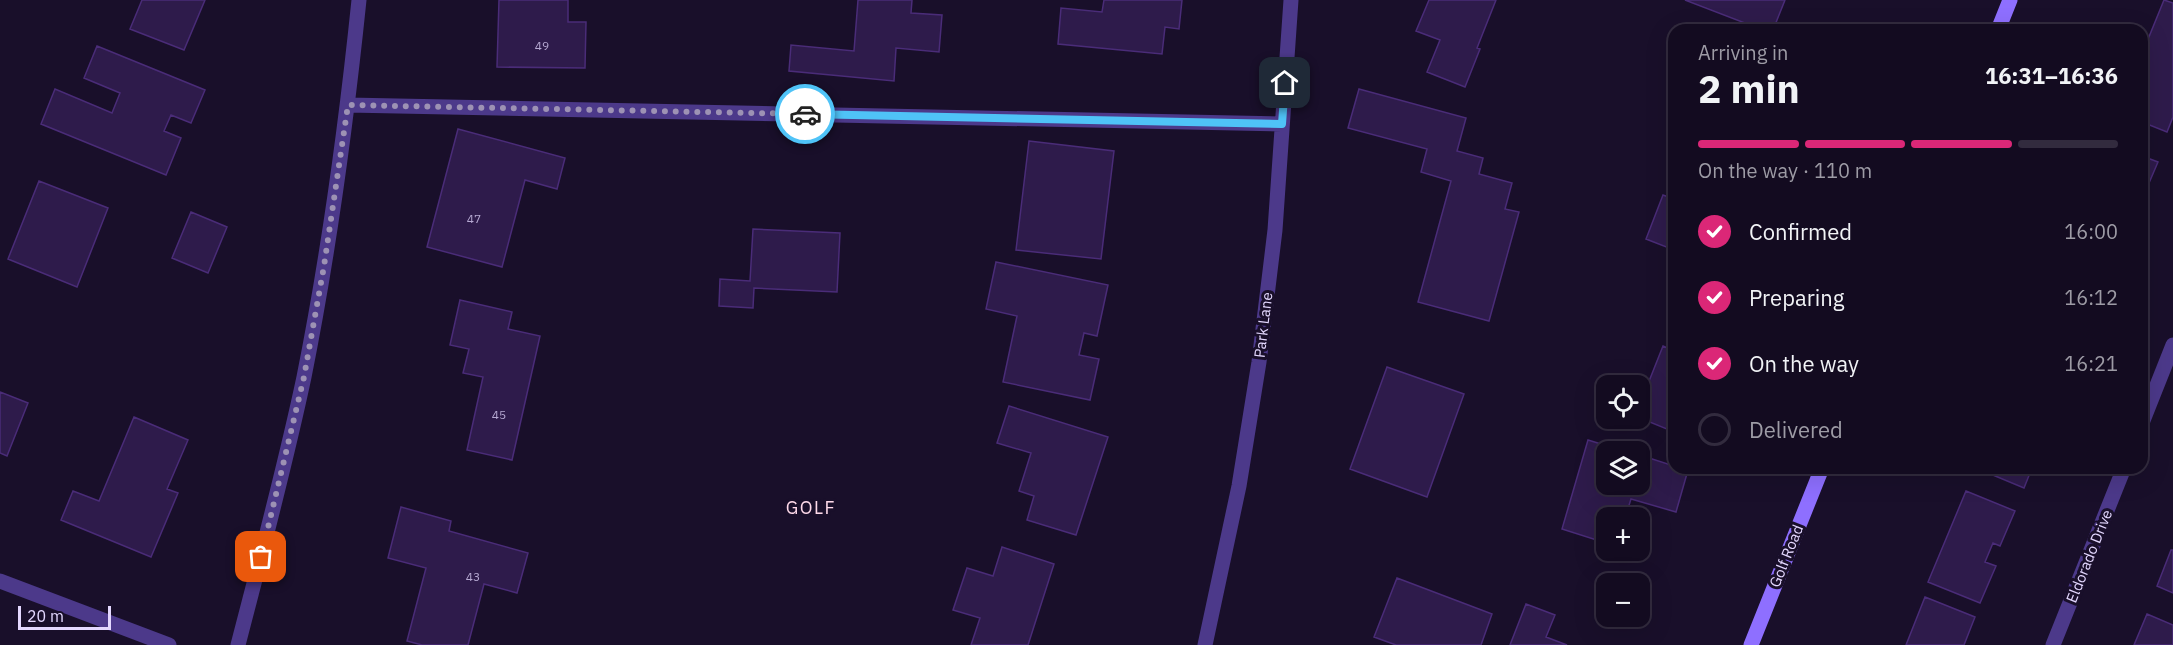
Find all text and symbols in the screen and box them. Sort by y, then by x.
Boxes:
house number: 49 [535,38,549,53]
text: Arriving in [1698,39,1788,66]
pin [1259,57,1310,108]
text: 16:31–16:36 [1985,61,2118,90]
text: 2 min [1698,63,1800,114]
icon: home [1268,66,1301,99]
courier [775,84,835,144]
icon: car [789,98,822,131]
text: On the way · 110 m [1698,157,1872,184]
house number: 47 [467,211,481,226]
icon: check [1698,215,1731,248]
text: Confirmed [1749,217,1852,246]
text: 16:00 [2064,218,2118,245]
icon: check [1698,281,1731,314]
text: Preparing [1749,283,1844,312]
text: 16:12 [2064,284,2118,311]
street label: Park Lane [1250,291,1276,359]
icon: check [1698,347,1731,380]
text: On the way [1749,349,1859,378]
text: 16:21 [2064,350,2118,377]
map controls [1596,375,1650,627]
button: locate [1596,375,1650,429]
house number: 45 [492,407,506,422]
text: Delivered [1749,415,1843,444]
button: layers [1596,441,1650,495]
district label: GOLF [786,496,836,519]
button: + [1596,507,1650,561]
street label: Eldorado Drive [2062,507,2116,605]
street label: Golf Road [1765,522,1807,590]
pin [235,531,286,582]
icon: bag [244,540,277,573]
house number: 43 [466,569,480,584]
button: − [1596,573,1650,627]
scale bar [18,603,111,630]
text: 20 m [27,606,64,626]

